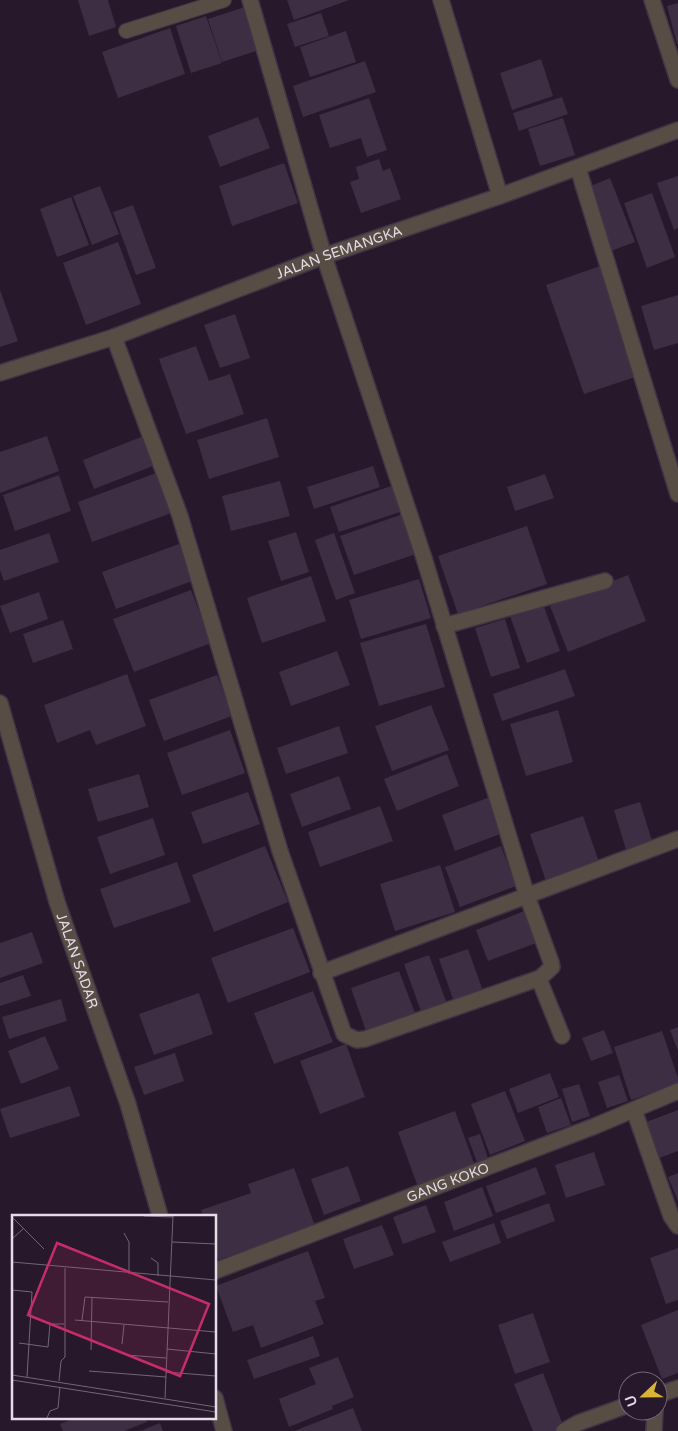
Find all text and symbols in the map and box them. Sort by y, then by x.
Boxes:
street label: JALAN SEMANGKA [273,222,404,282]
street label: JALAN SADAR [53,911,102,1010]
street label: GANG KOKO [404,1159,491,1206]
inset map [12,1215,216,1418]
north arrow [618,1371,668,1421]
text: U [622,1393,641,1409]

